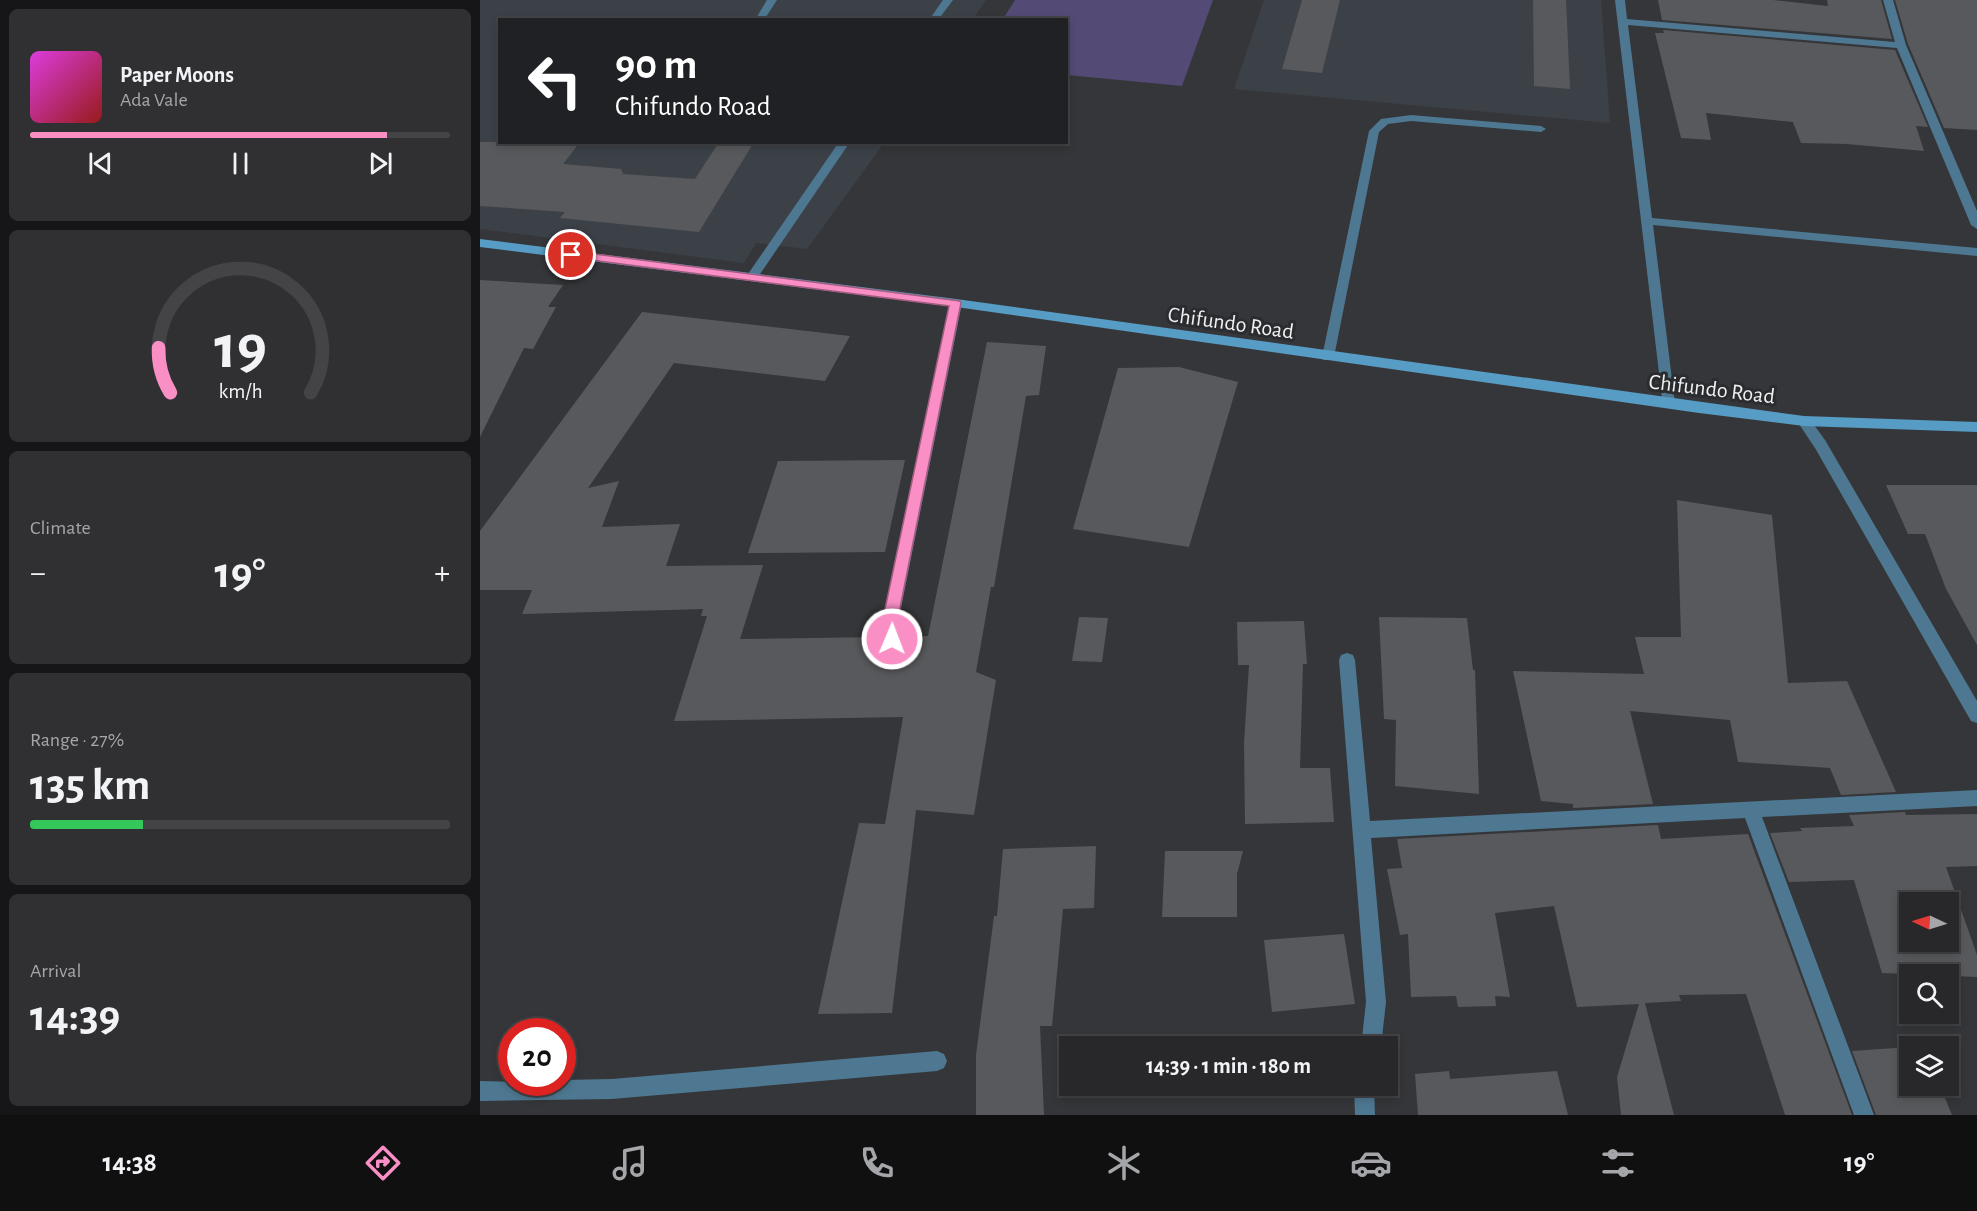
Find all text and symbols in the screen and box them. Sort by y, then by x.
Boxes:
icon: left [516,42,594,120]
text: 90 m [615,44,697,86]
text: Paper Moons [120,64,234,86]
text: Ada Vale [120,90,188,110]
text: Chifundo Road [615,93,771,120]
icon: previous [84,147,117,180]
icon: pause [224,147,257,180]
icon: next [364,147,397,180]
pin [545,229,596,280]
icon: arrive [554,238,587,271]
street label: Chifundo Road [1167,303,1295,343]
text: 19 [214,317,266,379]
street label: Chifundo Road [1648,370,1776,408]
text: km/h [218,382,262,403]
text: Climate [30,518,91,538]
text: 19° [214,551,266,596]
text: − [30,557,46,590]
text: + [434,557,450,590]
position arrow [860,607,924,671]
text: Range · 27% [30,730,124,750]
text: 135 km [30,763,150,808]
north arrow [1899,892,1959,952]
map controls [1899,892,1959,1096]
text: Arrival [30,961,81,981]
button: search [1899,964,1959,1024]
text: 14:39 [30,994,120,1039]
speed limit sign: 20 [498,1018,576,1096]
button: layers [1899,1036,1959,1096]
text: 14:39 · 1 min · 180 m [1146,1055,1311,1077]
icon: directions [362,1142,404,1184]
icon: music [609,1142,651,1184]
icon: phone [856,1142,898,1184]
icon: climate [1103,1142,1145,1184]
icon: car [1350,1142,1392,1184]
icon: filters [1597,1142,1639,1184]
text: 14:38 [102,1149,157,1176]
text: 19° [1844,1149,1875,1176]

